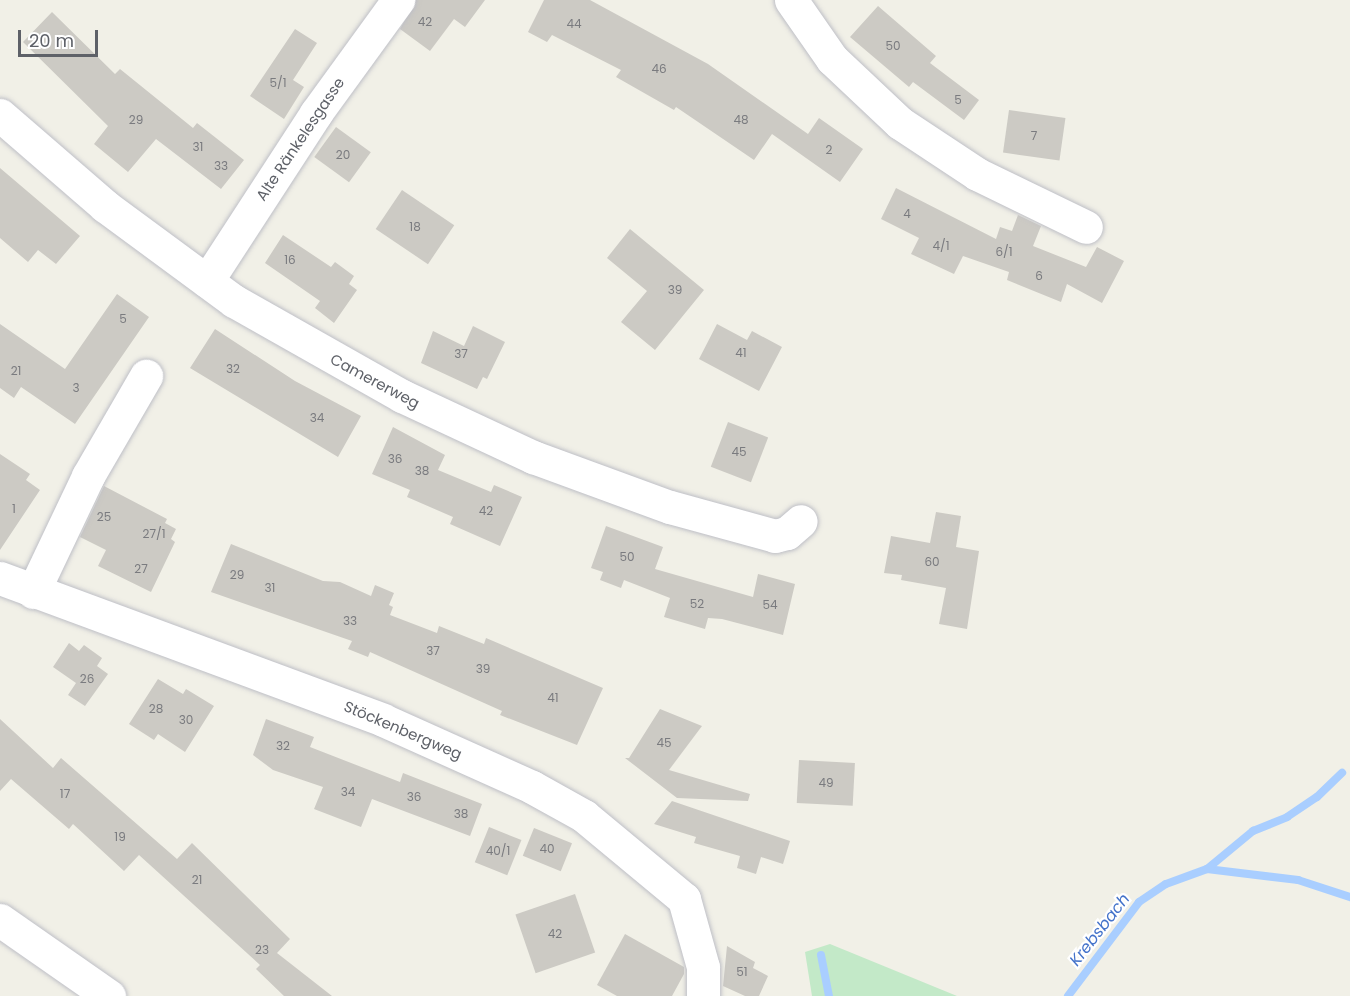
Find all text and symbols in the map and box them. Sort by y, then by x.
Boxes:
house number: 42 [418,15,432,29]
house number: 44 [566,17,582,31]
scale bar [21,18,100,56]
text: 20 m [29,28,74,53]
house number: 50 [885,39,901,53]
house number: 46 [651,62,667,76]
street label: Alte Ränkelesgasse [252,74,348,204]
house number: 5/1 [269,76,287,90]
house number: 5 [954,93,962,107]
house number: 29 [129,113,143,127]
house number: 48 [733,113,749,127]
house number: 7 [1031,129,1037,143]
house number: 31 [193,140,203,154]
house number: 2 [826,143,832,157]
house number: 20 [336,148,350,162]
house number: 33 [214,159,228,173]
house number: 4 [903,207,911,221]
house number: 18 [409,220,421,234]
house number: 4/1 [932,239,950,253]
house number: 6/1 [995,245,1013,259]
house number: 16 [284,253,296,267]
house number: 6 [1035,269,1043,283]
house number: 39 [668,283,682,297]
house number: 5 [119,312,127,326]
house number: 41 [735,346,747,360]
house number: 37 [454,347,468,361]
street label: Camererweg [327,350,423,412]
house number: 32 [226,362,240,376]
house number: 21 [11,364,21,378]
house number: 3 [72,381,80,395]
house number: 34 [310,411,324,425]
house number: 45 [731,445,747,459]
house number: 36 [388,452,402,466]
house number: 38 [415,464,429,478]
house number: 1 [12,502,16,516]
house number: 42 [479,504,493,518]
house number: 25 [97,510,111,524]
house number: 27/1 [142,527,166,541]
house number: 50 [619,550,635,564]
house number: 60 [924,555,940,569]
house number: 27 [134,562,148,576]
house number: 29 [230,568,244,582]
house number: 31 [265,581,275,595]
house number: 52 [690,597,704,611]
house number: 54 [762,598,778,612]
house number: 33 [343,614,357,628]
house number: 37 [426,644,440,658]
house number: 39 [476,662,490,676]
house number: 26 [80,672,94,686]
house number: 41 [547,691,559,705]
street label: Stöckenbergweg [341,697,465,763]
house number: 28 [149,702,163,716]
house number: 30 [179,713,193,727]
house number: 45 [656,736,672,750]
house number: 32 [276,739,290,753]
house number: 49 [818,776,834,790]
house number: 34 [341,785,355,799]
house number: 17 [60,787,70,801]
house number: 36 [407,790,421,804]
house number: 38 [454,807,468,821]
house number: 19 [114,830,126,844]
house number: 40 [539,842,555,856]
house number: 40/1 [486,844,510,858]
house number: 21 [192,873,202,887]
water label: Krebsbach [1066,890,1134,970]
house number: 42 [548,927,562,941]
house number: 23 [255,943,269,957]
house number: 51 [736,965,748,979]

